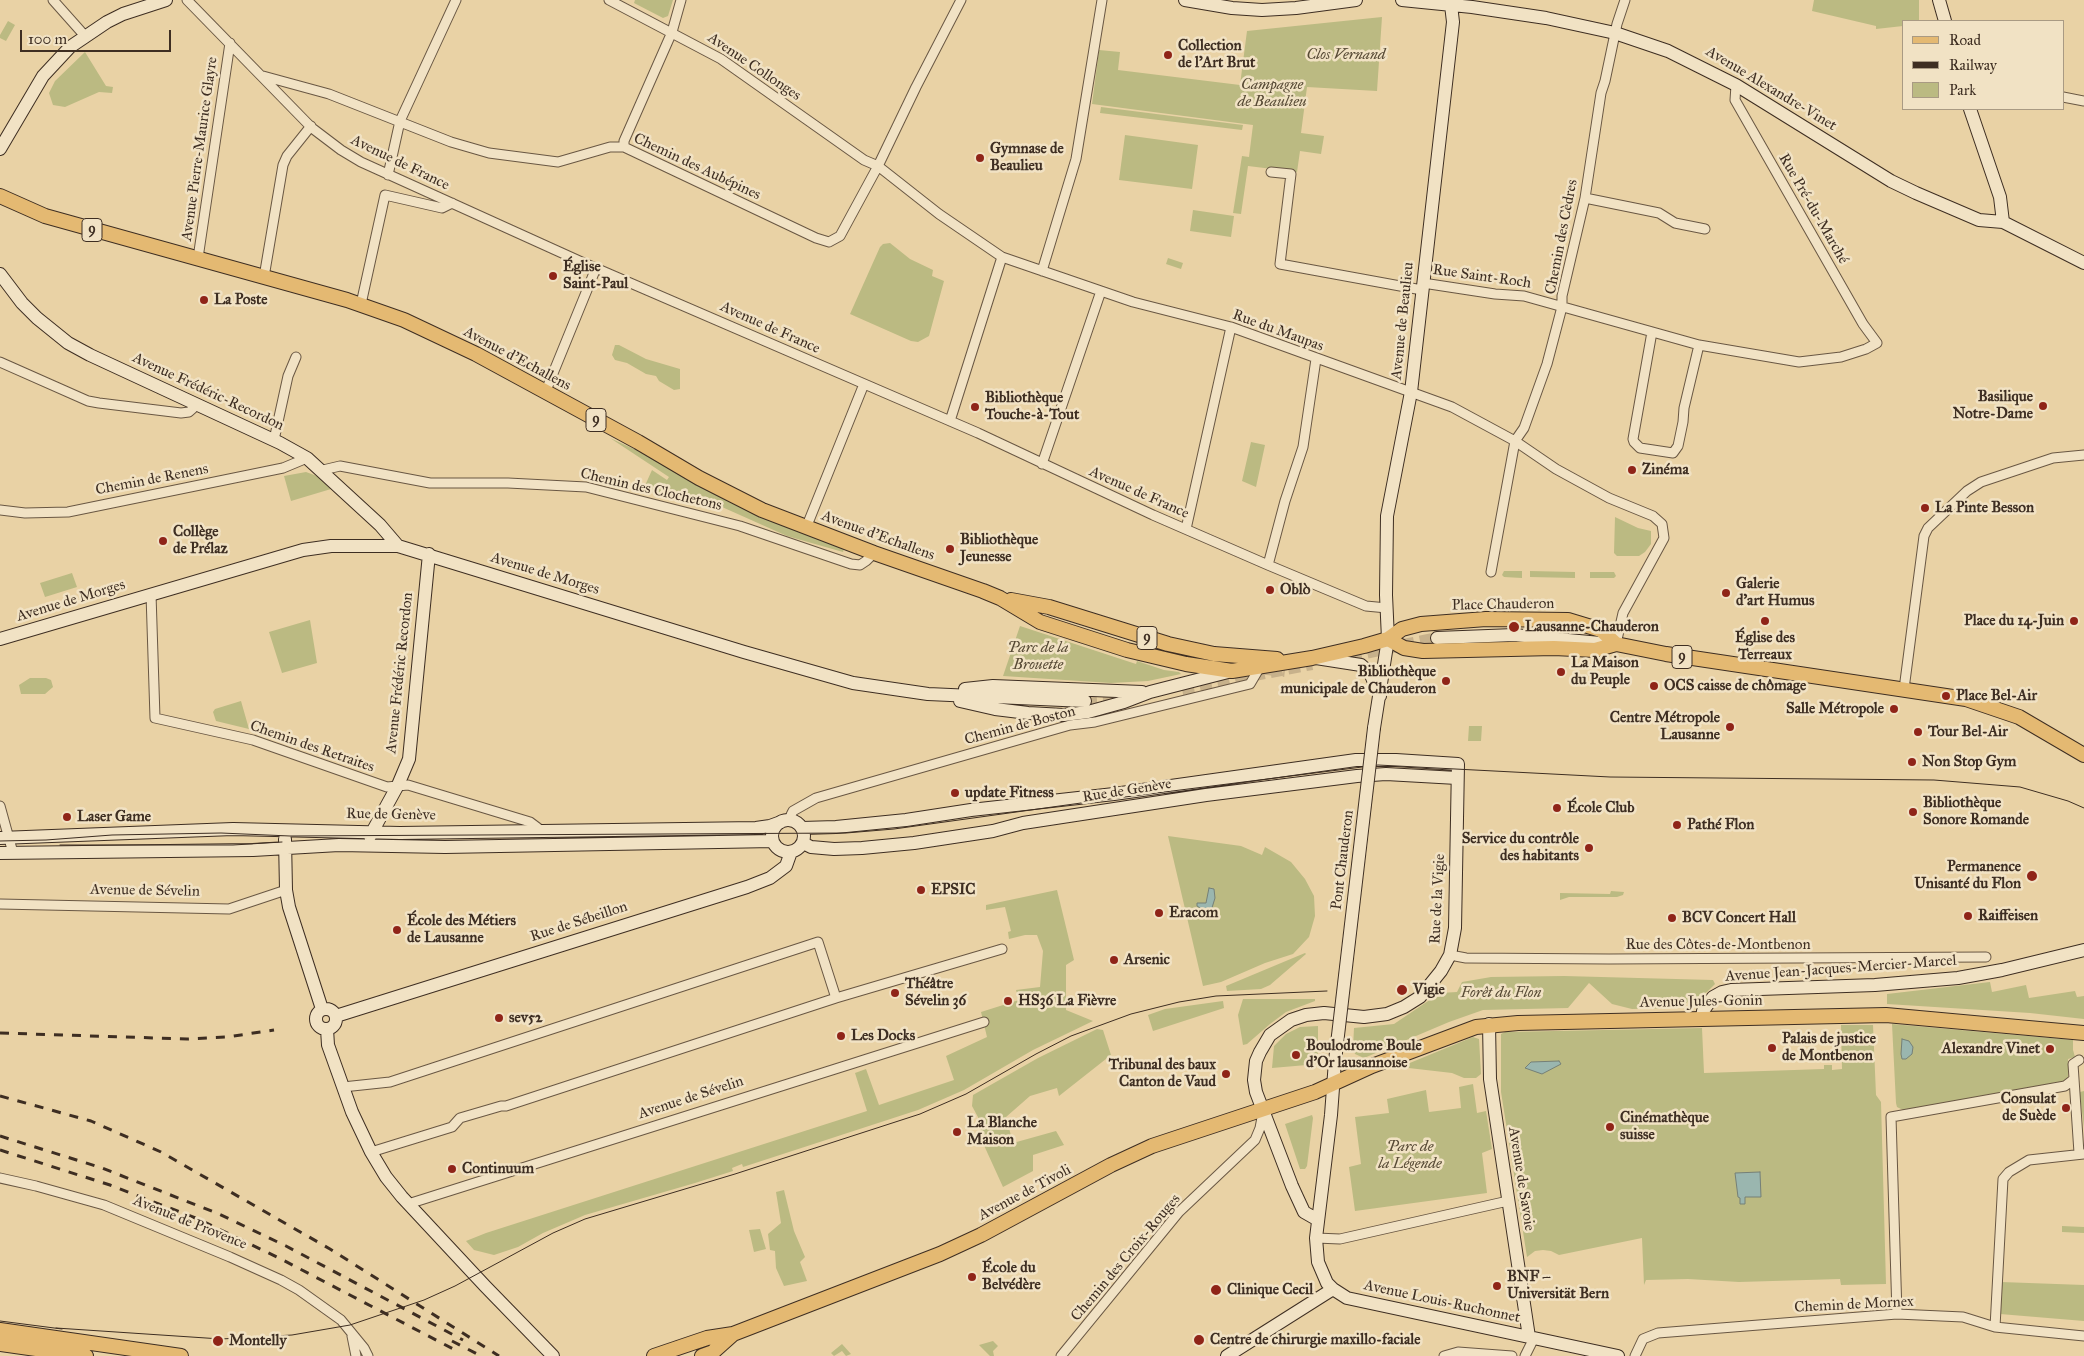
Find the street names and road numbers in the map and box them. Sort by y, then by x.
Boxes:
street label: Avenue Collonges [704,29,804,105]
street label: Avenue Alexandre-Vinet [1702,43,1840,135]
street label: Avenue Pierre-Maurice Glayre [178,56,222,242]
street label: Chemin des Aubépines [631,130,763,204]
street label: Avenue de France [348,131,452,195]
street label: Rue Pré-du-Marché [1774,151,1852,267]
street label: Chemin des Cèdres [1542,178,1582,296]
road number: 9 [82,218,102,242]
street label: Avenue de Beaulieu [1388,261,1418,381]
street label: Rue Saint-Roch [1432,261,1532,293]
street label: Avenue de France [717,298,823,358]
street label: Rue du Maupas [1230,306,1326,356]
street label: Avenue d'Echallens [460,323,574,395]
street label: Avenue Frédéric-Recordon [129,349,287,435]
road number: 9 [586,408,606,432]
street label: Chemin de Renens [94,460,210,500]
street label: Avenue de France [1086,463,1192,523]
street label: Chemin des Clochetons [579,465,723,515]
street label: Avenue d'Echallens [819,507,937,565]
street label: Avenue de Morges [489,549,601,599]
street label: Avenue de Morges [15,576,127,626]
street label: Avenue Frédéric Recordon [383,591,417,755]
street label: Place Chauderon [1451,595,1555,615]
road number: 9 [1137,626,1157,650]
road number: 9 [1672,646,1692,669]
street label: Chemin de Boston [963,703,1077,749]
street label: Chemin des Retraites [247,717,377,777]
street label: Rue de Genève [1081,775,1173,807]
street label: Rue de Genève [346,805,436,825]
street label: Pont Chauderon [1328,809,1358,911]
street label: Rue de la Vigie [1427,853,1449,945]
street label: Avenue de Sévelin [90,881,200,901]
street label: Rue de Sébeillon [528,898,630,946]
street label: Rue des Côtes-de-Montbenon [1625,936,1811,954]
street label: Avenue Jean-Jacques-Mercier-Marcel [1725,952,1957,986]
street label: Avenue Jules-Gonin [1639,992,1763,1012]
street label: Avenue de Sévelin [636,1072,746,1124]
street label: Avenue de Savoie [1504,1126,1538,1232]
street label: Avenue de Tivoli [976,1161,1074,1225]
street label: Chemin des Croix-Rouges [1068,1191,1184,1325]
street label: Avenue de Provence [131,1192,249,1254]
street label: Avenue Louis-Ruchonnet [1362,1277,1522,1327]
street label: Chemin de Mornex [1794,1293,1914,1317]

